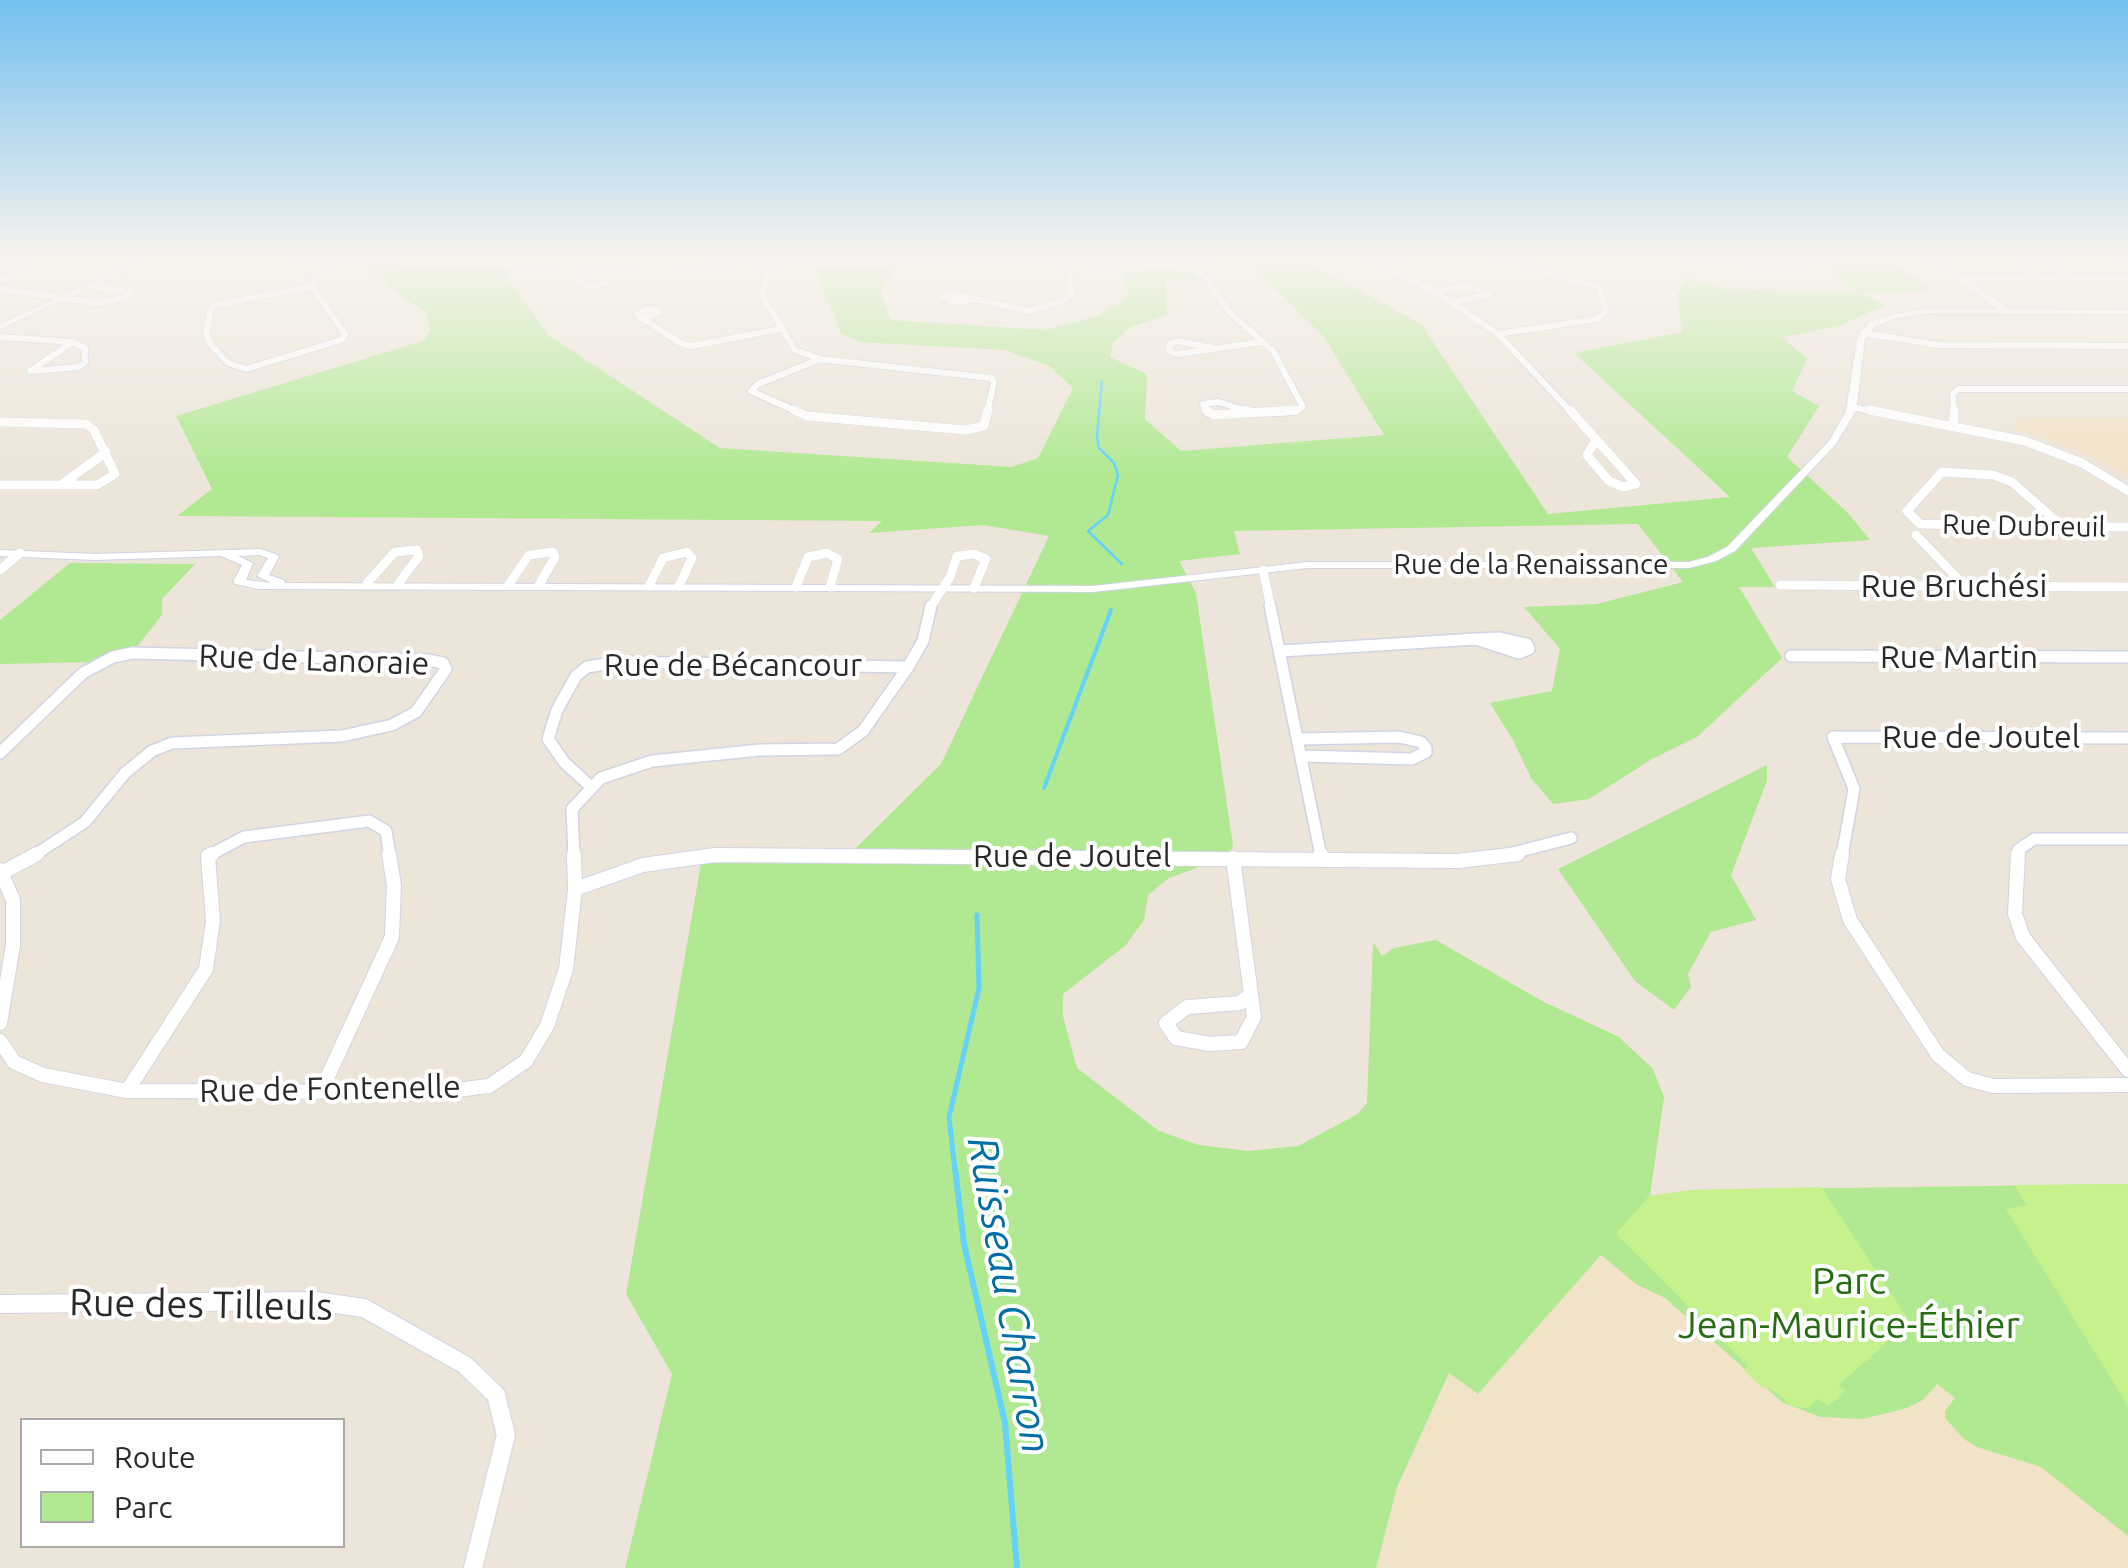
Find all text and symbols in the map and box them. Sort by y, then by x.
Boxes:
street label: Rue Dubreuil [1942,508,2106,544]
street label: Rue de la Renaissance [1394,548,1668,582]
street label: Rue Bruchési [1861,567,2047,605]
street label: Rue de Lanoraie [198,637,430,683]
street label: Rue Martin [1880,638,2038,676]
street label: Rue de Bécancour [604,646,862,684]
street label: Rue de Joutel [1882,718,2080,756]
street label: Rue de Joutel [973,837,1171,875]
street label: Rue de Fontenelle [199,1068,461,1110]
water label: Ruisseau Charron [956,1133,1062,1457]
park label: Parc Jean-Maurice-Éthier [1678,1258,2020,1348]
street label: Rue des Tilleuls [69,1280,333,1330]
legend [20,1418,345,1548]
text: Route [114,1440,196,1474]
text: Parc [114,1490,172,1524]

